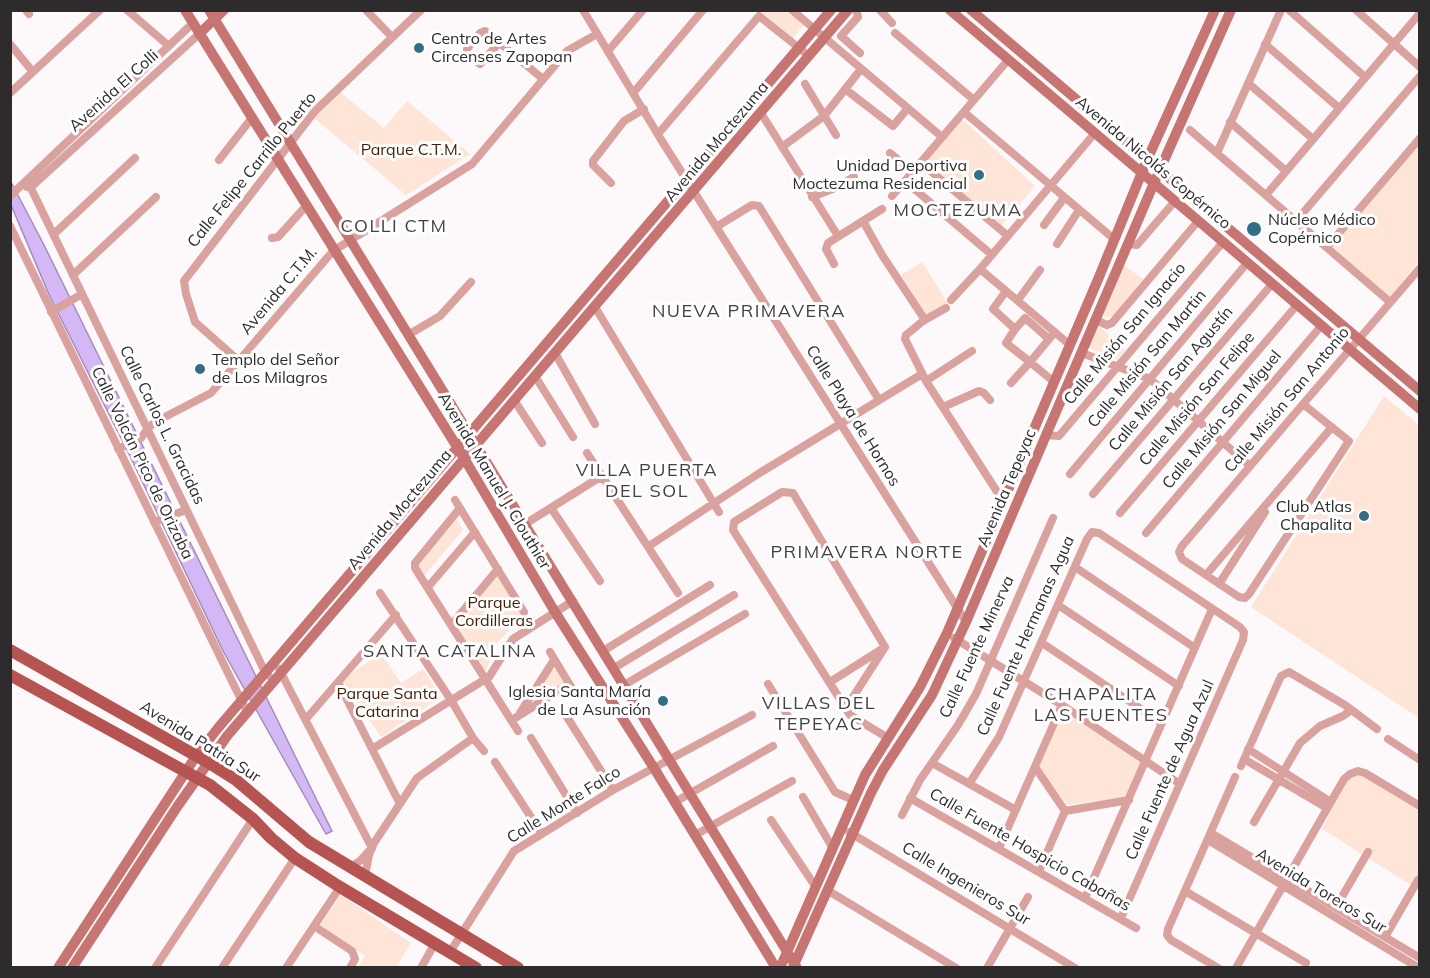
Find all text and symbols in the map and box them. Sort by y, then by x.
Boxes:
place label: Centro de Artes Circenses Zapopan [431,29,572,67]
marker: Centro de Artes Circenses Zapopan [412,41,426,55]
street label: Avenida El Colli [65,46,163,136]
street label: Avenida Moctezuma [661,78,773,206]
street label: Calle Felipe Carrillo Puerto [183,89,321,251]
street label: Avenida Nicolás Copérnico [1071,92,1235,234]
park label: Parque C.T.M. [361,140,461,160]
place label: Unidad Deportiva Moctezuma Residencial [793,156,967,194]
marker: Unidad Deportiva Moctezuma Residencial [972,168,986,182]
district label: MOCTEZUMA [894,200,1022,222]
place label: Núcleo Médico Copérnico [1268,210,1376,248]
district label: COLLI CTM [341,216,447,238]
marker: Núcleo Médico Copérnico [1245,220,1263,238]
street label: Avenida C.T.M. [237,243,321,339]
street label: Calle Misión San Ignacio [1060,259,1190,409]
street label: Calle Misión San Martin [1084,286,1210,432]
district label: NUEVA PRIMAVERA [652,301,846,323]
street label: Calle Misión San Agustín [1105,303,1237,455]
street label: Calle Misión San Antonio [1221,323,1353,477]
street label: Calle Misión San Felipe [1135,328,1259,470]
street label: Calle Carlos L. Gracidas [115,342,209,508]
street label: Calle Playa de Hornos [802,342,904,490]
street label: Calle Misión San Miguel [1158,347,1286,493]
place label: Templo del Señor de Los Milagros [212,350,339,388]
marker: Templo del Señor de Los Milagros [193,362,207,376]
street label: Calle Volcán Pico de Orizaba [87,364,197,562]
street label: Avenida Manuel J. Clouthier [434,389,554,573]
street label: Avenida Tepeyac [974,426,1040,550]
street label: Avenida Moctezuma [344,446,456,574]
district label: VILLA PUERTA DEL SOL [576,460,718,502]
place label: Club Atlas Chapalita [1276,497,1352,535]
marker: Club Atlas Chapalita [1357,509,1371,523]
street label: Calle Fuente Hermanas Agua [973,533,1079,739]
district label: PRIMAVERA NORTE [770,542,964,564]
street label: Calle Fuente Minerva [936,573,1018,721]
park label: Parque Cordilleras [455,593,533,631]
district label: SANTA CATALINA [363,641,537,663]
street label: Calle Fuente de Agua Azul [1122,677,1218,863]
place label: Iglesia Santa María de La Asunción [508,682,651,720]
park label: Parque Santa Catarina [336,684,438,722]
district label: CHAPALITA LAS FUENTES [1034,684,1168,726]
district label: VILLAS DEL TEPEYAC [762,693,876,736]
marker: Iglesia Santa María de La Asunción [656,694,670,708]
street label: Avenida Patria Sur [136,697,264,787]
street label: Calle Monte Falco [504,762,624,848]
street label: Calle Fuente Hospicio Cabañas [926,784,1134,916]
street label: Calle Ingenieros Sur [898,838,1034,930]
street label: Avenida Toreros Sur [1252,844,1390,938]

